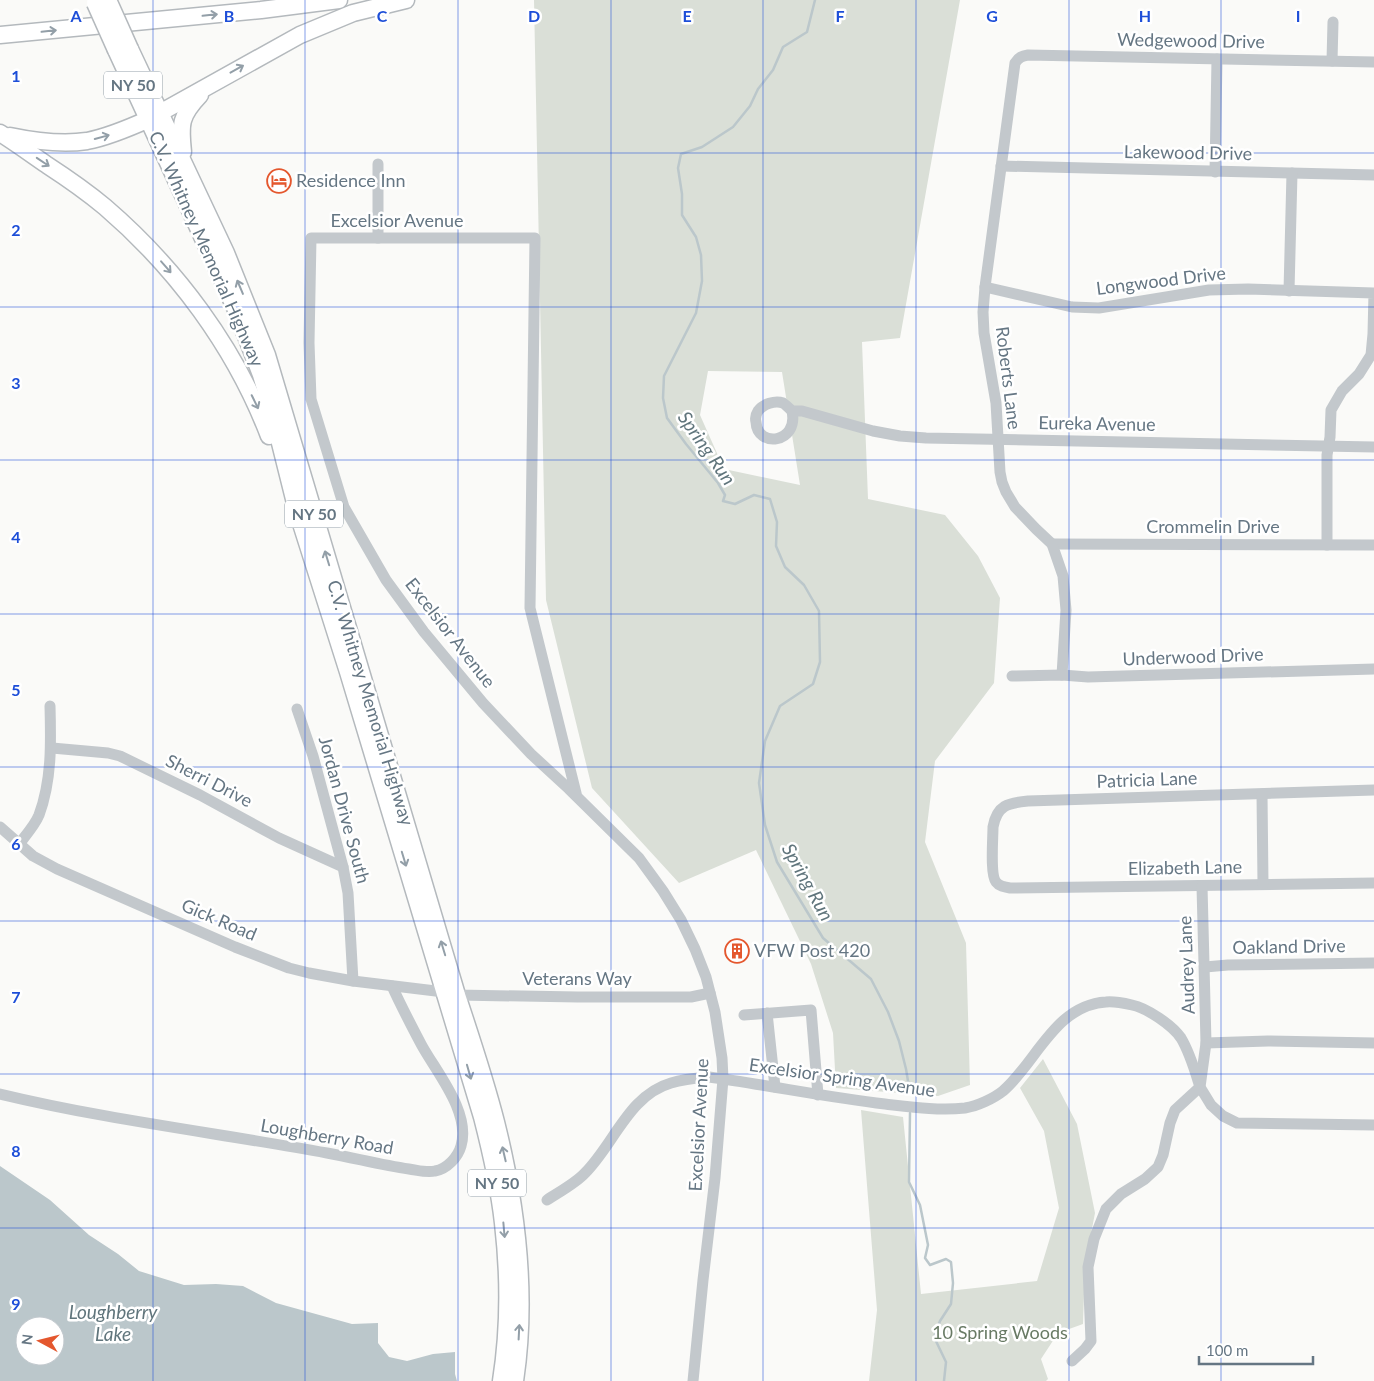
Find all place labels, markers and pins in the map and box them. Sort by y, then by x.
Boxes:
hotel icon: Residence Inn [266,168,292,194]
place label: Residence Inn [296,169,405,191]
building icon: VFW Post 420 [724,938,750,964]
place label: VFW Post 420 [754,939,870,961]

